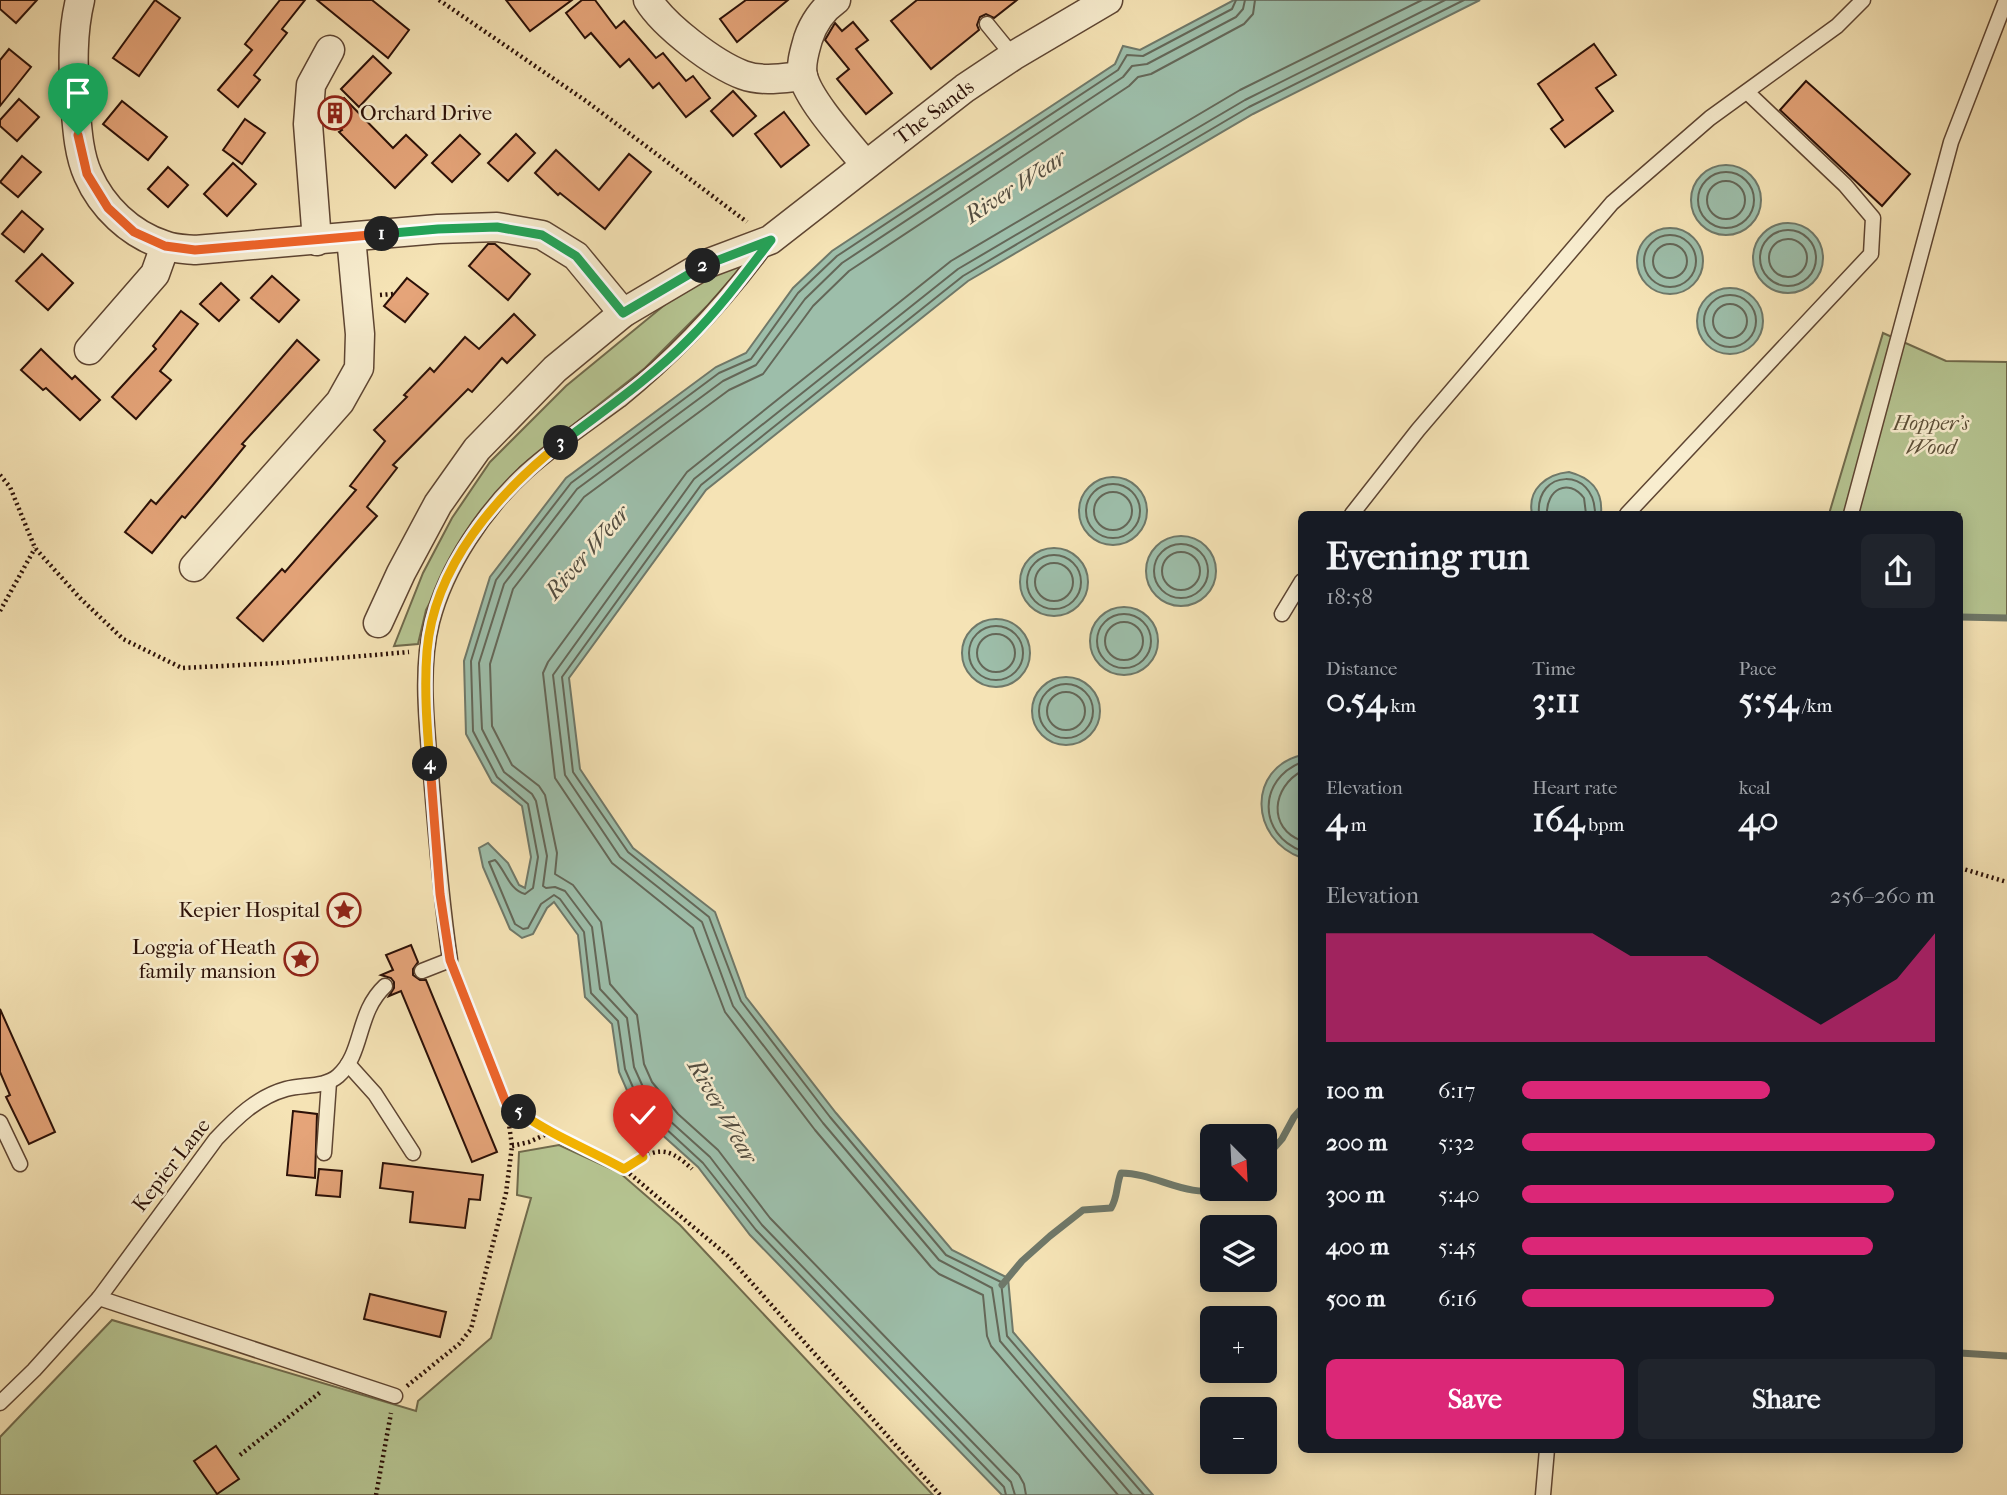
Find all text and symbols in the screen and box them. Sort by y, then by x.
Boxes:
pin [48,63,108,135]
icon: arrive [59,74,97,112]
street label: The Sands [890,74,979,150]
building icon: Orchard Drive [316,94,354,132]
place label: Orchard Drive [360,101,492,125]
water label: River Wear [958,143,1072,230]
pin: 1 [364,216,400,252]
text: 1 [378,222,385,244]
pin: 2 [686,248,720,284]
text: 2 [698,254,707,276]
park label: Hopper's Wood [1892,411,1969,459]
pin: 3 [544,426,578,460]
text: 3 [557,431,564,453]
water label: River Wear [538,499,636,606]
text: Evening run [1326,534,1529,579]
button: share [1861,534,1935,608]
text: 18:58 [1326,583,1373,610]
text: Distance [1326,658,1397,680]
text: Time [1532,658,1576,680]
text: Pace [1739,658,1777,680]
text: 0.54 [1326,680,1386,721]
text: 3:11 [1532,680,1580,721]
text: 5:54 [1739,680,1798,721]
text: km [1386,695,1416,717]
text: /km [1798,695,1832,717]
pin: 4 [412,746,448,782]
text: 4 [424,752,435,774]
text: Elevation [1326,777,1403,799]
text: Heart rate [1532,777,1617,799]
text: kcal [1739,777,1771,799]
text: 4 [1326,799,1347,840]
text: 164 [1532,799,1584,840]
text: 40 [1739,799,1779,840]
text: m [1347,814,1367,836]
text: bpm [1584,814,1624,836]
text: Elevation [1326,882,1419,909]
text: 256–260 m [1830,882,1935,909]
place icon: Kepier Hospital [325,891,363,929]
place label: Kepier Hospital [178,898,320,922]
place label: Loggia of Heath family mansion [132,935,276,983]
place icon: Loggia of Heath family mansion [282,940,320,978]
water label: River Wear [681,1053,764,1169]
text: 100 m [1326,1077,1384,1104]
text: 6:17 [1438,1077,1475,1104]
pin [613,1085,673,1157]
pin: 5 [502,1094,536,1130]
icon: check [624,1096,662,1134]
text: 5 [514,1100,523,1122]
street label: Kepier Lane [127,1114,215,1216]
north arrow [1200,1124,1278,1200]
map controls [1200,1124,1277,1474]
text: 200 m [1326,1129,1387,1156]
text: 5:32 [1438,1129,1475,1156]
text: 300 m [1326,1181,1385,1208]
text: 5:40 [1438,1181,1480,1208]
button: layers [1200,1215,1277,1292]
text: 400 m [1326,1233,1389,1260]
text: 5:45 [1438,1233,1476,1260]
text: 500 m [1326,1285,1385,1312]
text: 6:16 [1438,1285,1477,1312]
button: + [1200,1306,1277,1383]
button: Save [1326,1359,1624,1439]
button: Share [1638,1359,1935,1439]
button: − [1200,1397,1277,1474]

